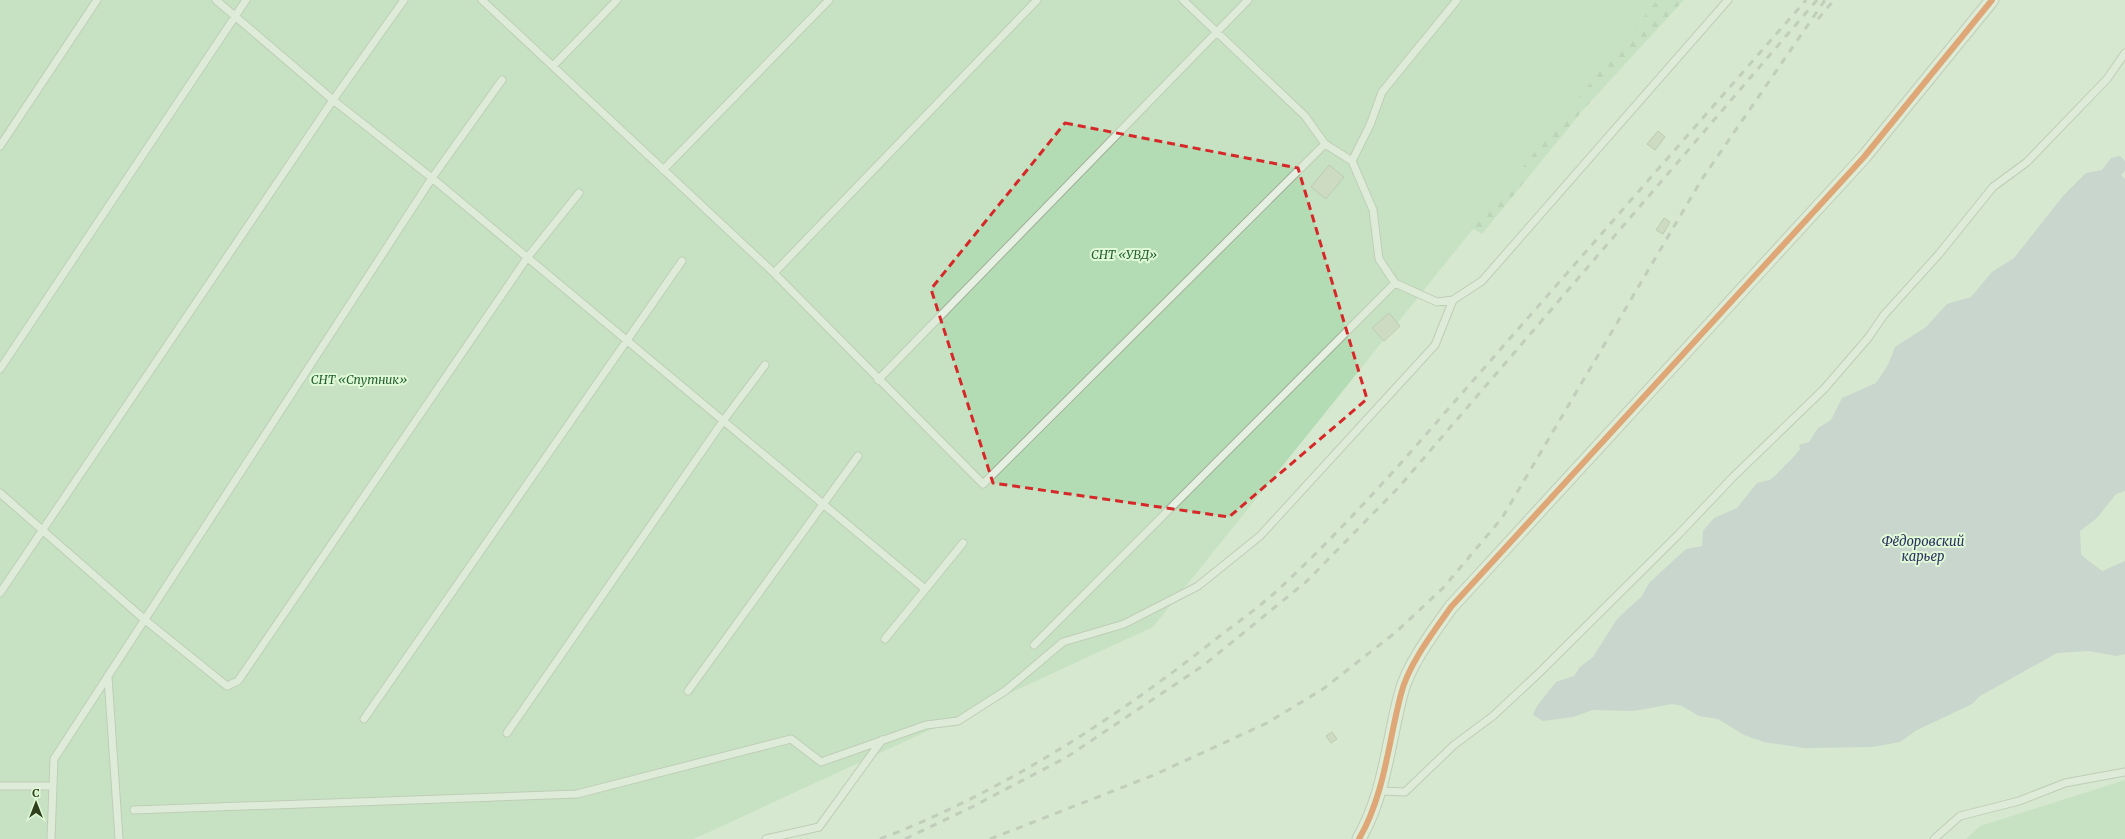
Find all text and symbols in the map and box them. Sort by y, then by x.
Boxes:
park label: СНТ «УВД» [1091,247,1157,262]
park label: СНТ «Спутник» [311,372,407,387]
water label: Фёдоровский карьер [1882,533,1965,565]
north arrow [16,783,56,823]
text: С [32,786,40,800]

